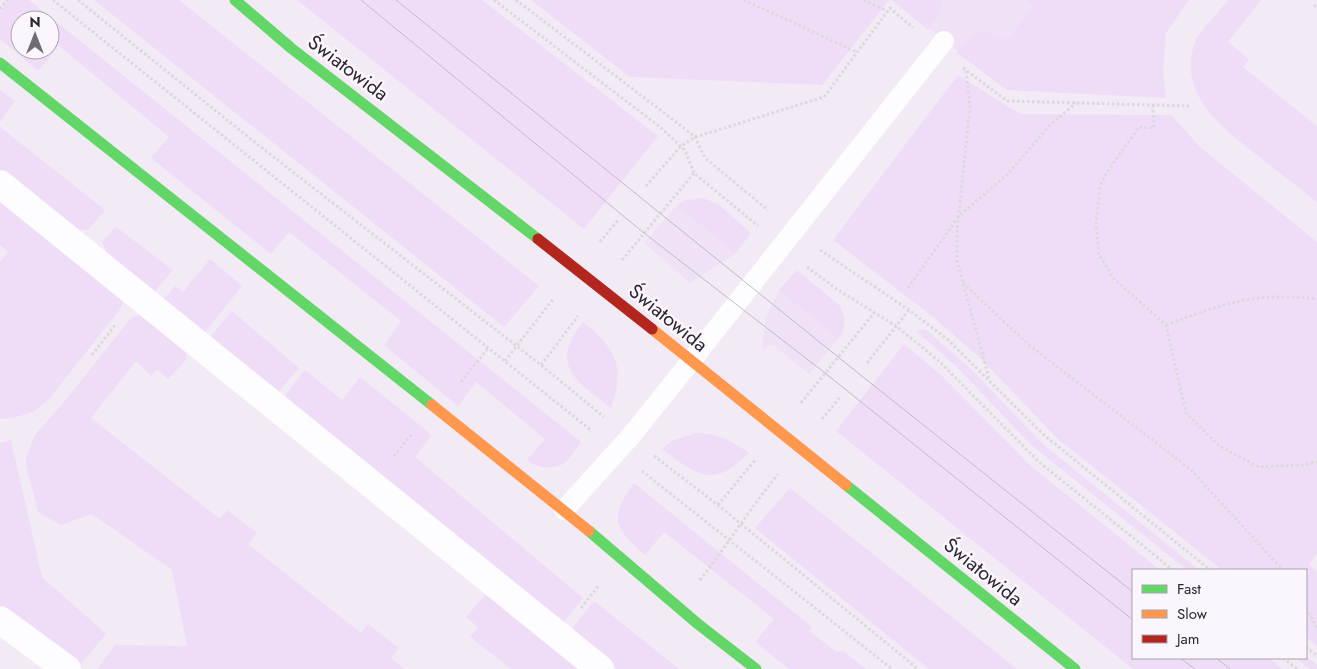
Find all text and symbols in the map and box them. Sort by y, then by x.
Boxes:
north arrow [10,10,60,60]
text: N [29,12,41,32]
street label: Światowida [301,28,395,108]
street label: Światowida [622,277,714,359]
street label: Światowida [937,531,1029,613]
legend [1132,569,1307,659]
text: Fast [1177,578,1201,600]
text: Slow [1177,603,1208,625]
text: Jam [1175,628,1200,650]

